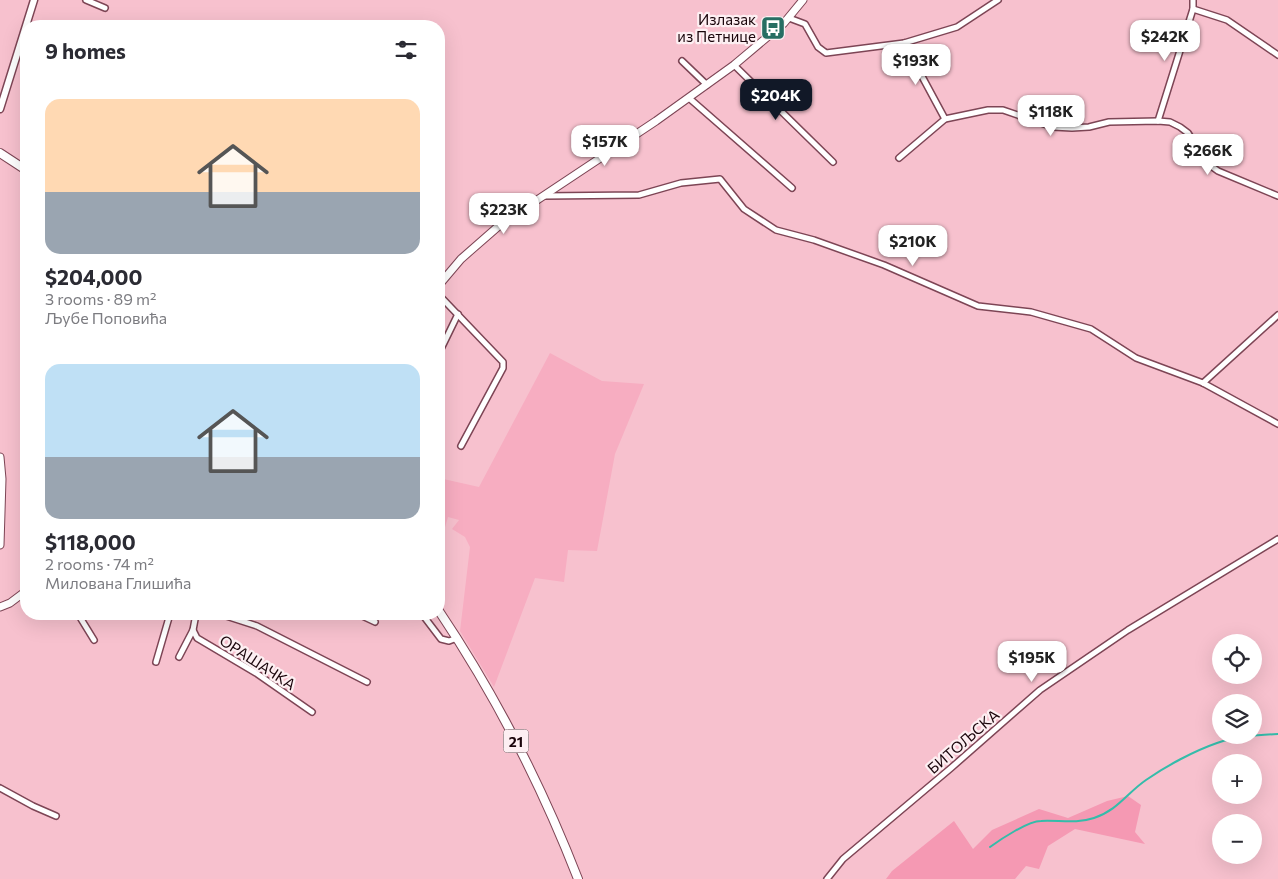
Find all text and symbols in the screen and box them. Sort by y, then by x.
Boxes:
place label: Излазак из Петнице [677,10,756,45]
bus stop icon: Излазак из Петнице [760,15,786,41]
pin: $242K [1130,20,1200,62]
text: $242K [1141,26,1189,45]
icon: filters [392,36,420,64]
text: 9 homes [45,38,126,63]
pin: $193K [881,44,951,86]
text: $193K [893,50,939,69]
pin: $204K [741,78,811,121]
text: $204K [751,85,801,104]
pin: $118K [1016,94,1086,137]
text: $118K [1029,101,1073,120]
pin: $157K [570,124,640,167]
icon: home [188,131,278,221]
text: $157K [582,131,628,150]
pin: $266K [1173,134,1243,176]
text: $266K [1183,140,1233,159]
pin: $223K [469,192,539,235]
text: $223K [480,199,528,218]
pin: $210K [878,224,948,267]
text: $210K [889,231,937,250]
text: $204,000 [45,264,142,289]
text: 3 rooms · 89 m² [45,289,156,308]
text: Љубе Поповића [45,308,167,327]
icon: home [188,396,278,486]
text: $118,000 [45,529,136,554]
text: 2 rooms · 74 m² [45,554,154,573]
text: Милована Глишића [45,573,191,592]
street label: ОРАШАЧКА [217,631,299,693]
map controls [1212,634,1262,864]
button: locate [1212,634,1262,684]
pin: $195K [997,640,1067,683]
text: $195K [1009,647,1055,666]
button: layers [1212,694,1262,744]
street label: БИТОЉСКА [924,705,1002,777]
road number: 21 [504,729,528,752]
button: + [1212,754,1262,804]
button: − [1212,814,1262,864]

